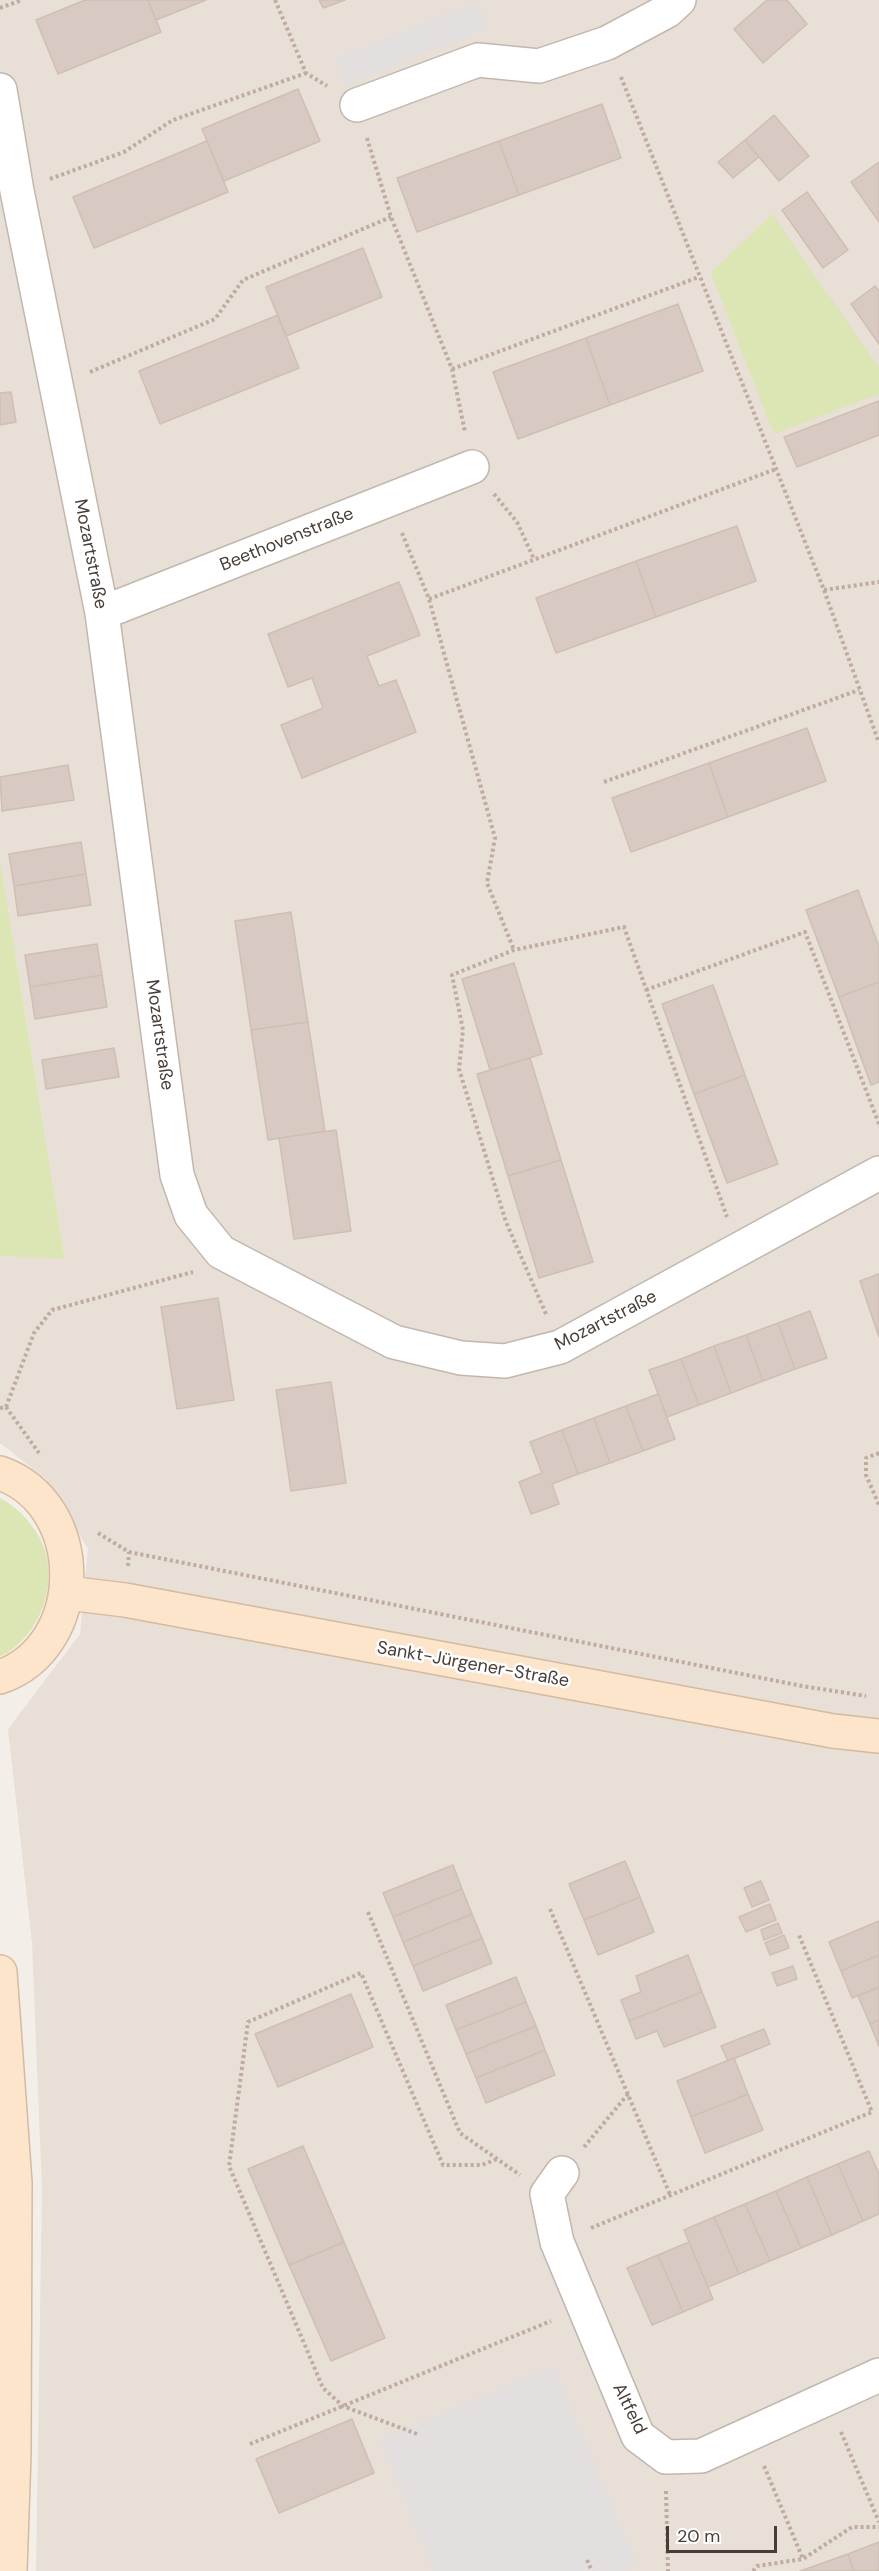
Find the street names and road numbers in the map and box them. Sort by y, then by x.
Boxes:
street label: Mozartstraße [69,497,111,611]
street label: Beethovenstraße [217,503,357,577]
street label: Mozartstraße [141,978,177,1092]
street label: Mozartstraße [551,1286,661,1356]
street label: Sankt-Jürgener-Straße [375,1637,571,1693]
street label: Altfeld [607,2380,651,2438]

